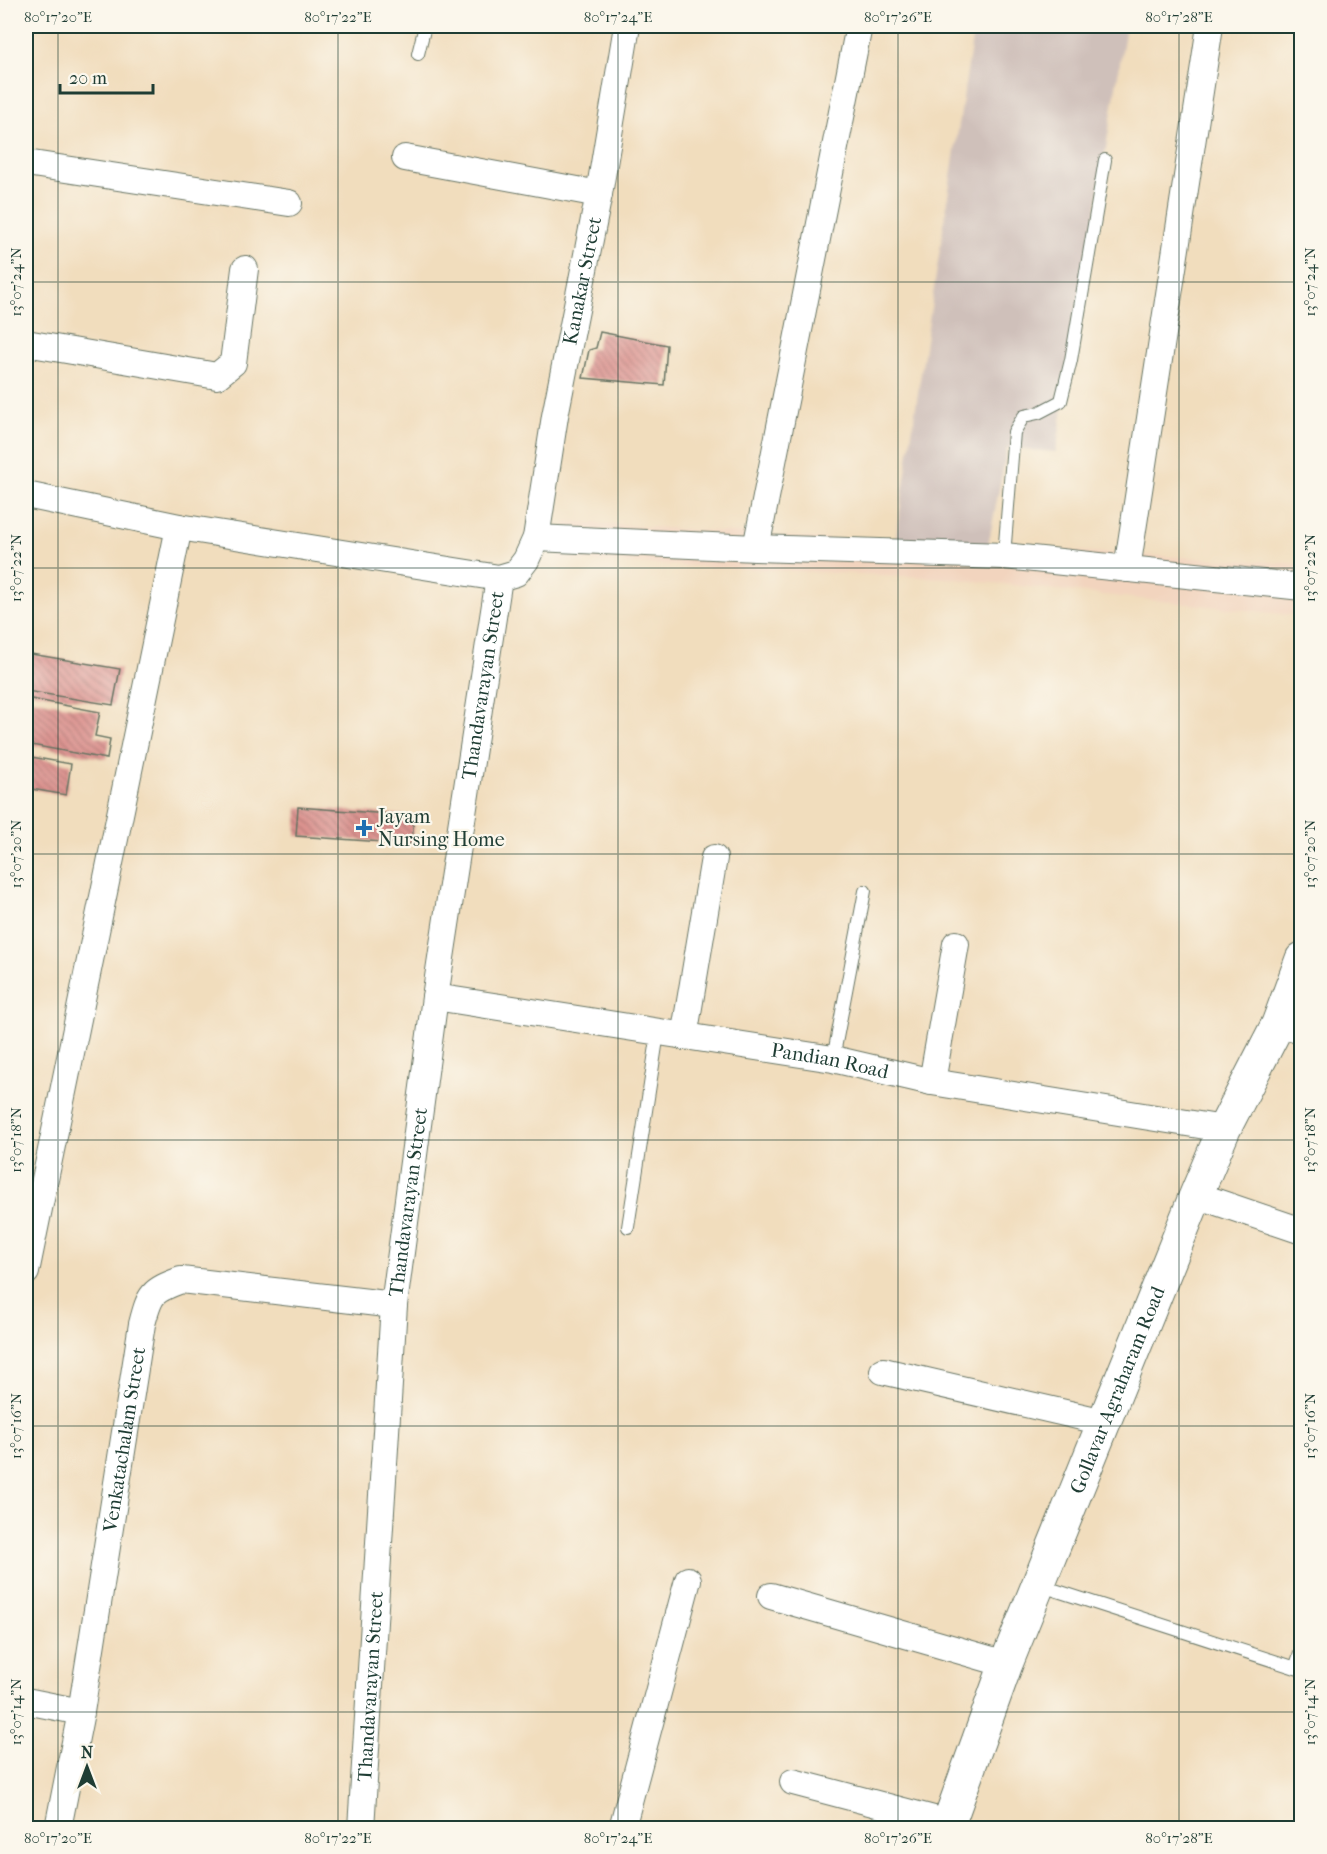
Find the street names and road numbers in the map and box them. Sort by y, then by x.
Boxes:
street label: Kanakar Street [558,215,606,347]
street label: Thandavarayan Street [457,589,508,781]
street label: Pandian Road [770,1038,892,1083]
street label: Thandavarayan Street [384,1106,432,1298]
street label: Gollavar Agraharam Road [1065,1282,1170,1497]
street label: Venkatachalam Street [98,1345,150,1535]
street label: Thandavarayan Street [352,1590,387,1782]

